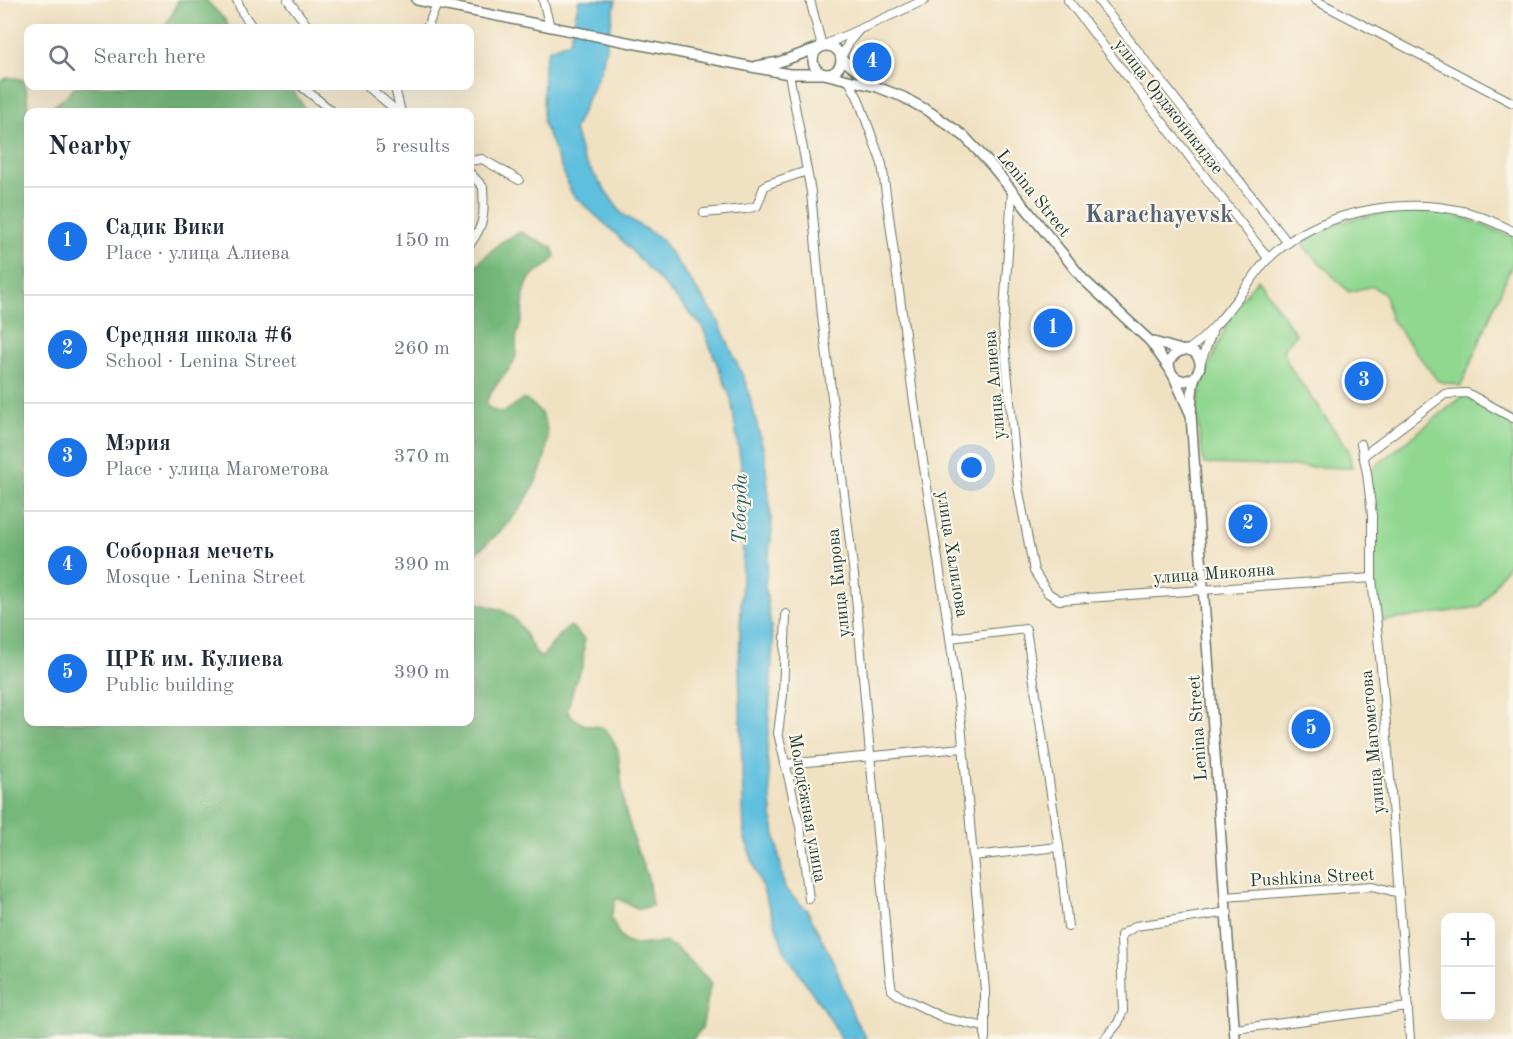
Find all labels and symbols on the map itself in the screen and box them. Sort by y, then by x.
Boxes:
street label: улица Орджоникидзе [1110,36,1227,178]
pin: 4 [852,40,892,84]
street label: Lenina Street [993,147,1074,241]
district label: Karachayevsk [1085,204,1233,228]
pin: 1 [1034,306,1072,350]
street label: улица Алиева [981,330,1009,440]
pin: 3 [1344,358,1384,404]
your location [957,453,986,482]
water label: Теберда [730,473,752,545]
street label: улица Халилова [933,490,971,619]
pin: 2 [1228,502,1268,546]
street label: улица Кирова [824,527,854,638]
street label: улица Микояна [1153,561,1276,587]
street label: улица Магометова [1358,669,1388,815]
street label: Lenina Street [1185,674,1211,782]
pin: 5 [1292,706,1330,752]
street label: Молодёжная улица [785,732,829,884]
street label: Pushkina Street [1249,866,1375,890]

